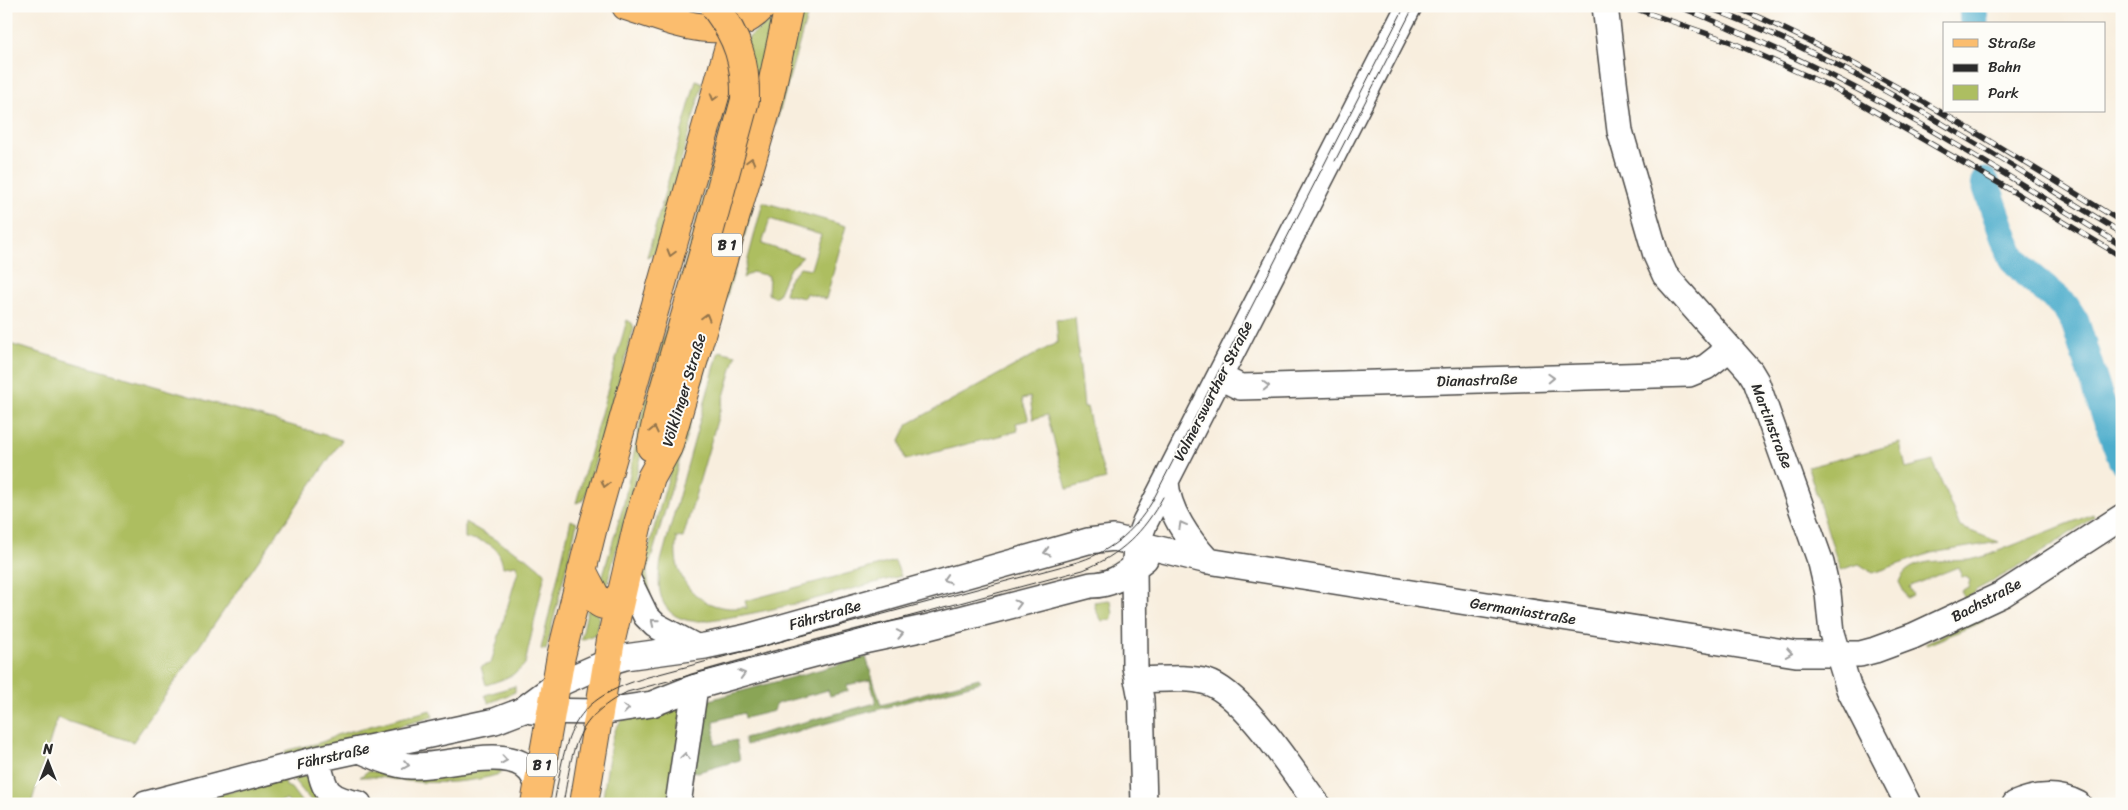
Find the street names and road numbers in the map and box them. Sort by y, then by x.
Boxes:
road number: B 1 [712,234,742,256]
street label: Volmerswerther Straße [1166,316,1260,466]
street label: Völklinger Straße [654,330,714,450]
street label: Dianastraße [1436,366,1518,394]
street label: Martinstraße [1744,379,1800,473]
street label: Bachstraße [1946,571,2026,629]
street label: Germaniastraße [1468,590,1578,632]
street label: Fährstraße [786,592,865,638]
street label: Fährstraße [294,735,372,777]
road number: B 1 [527,754,557,776]

